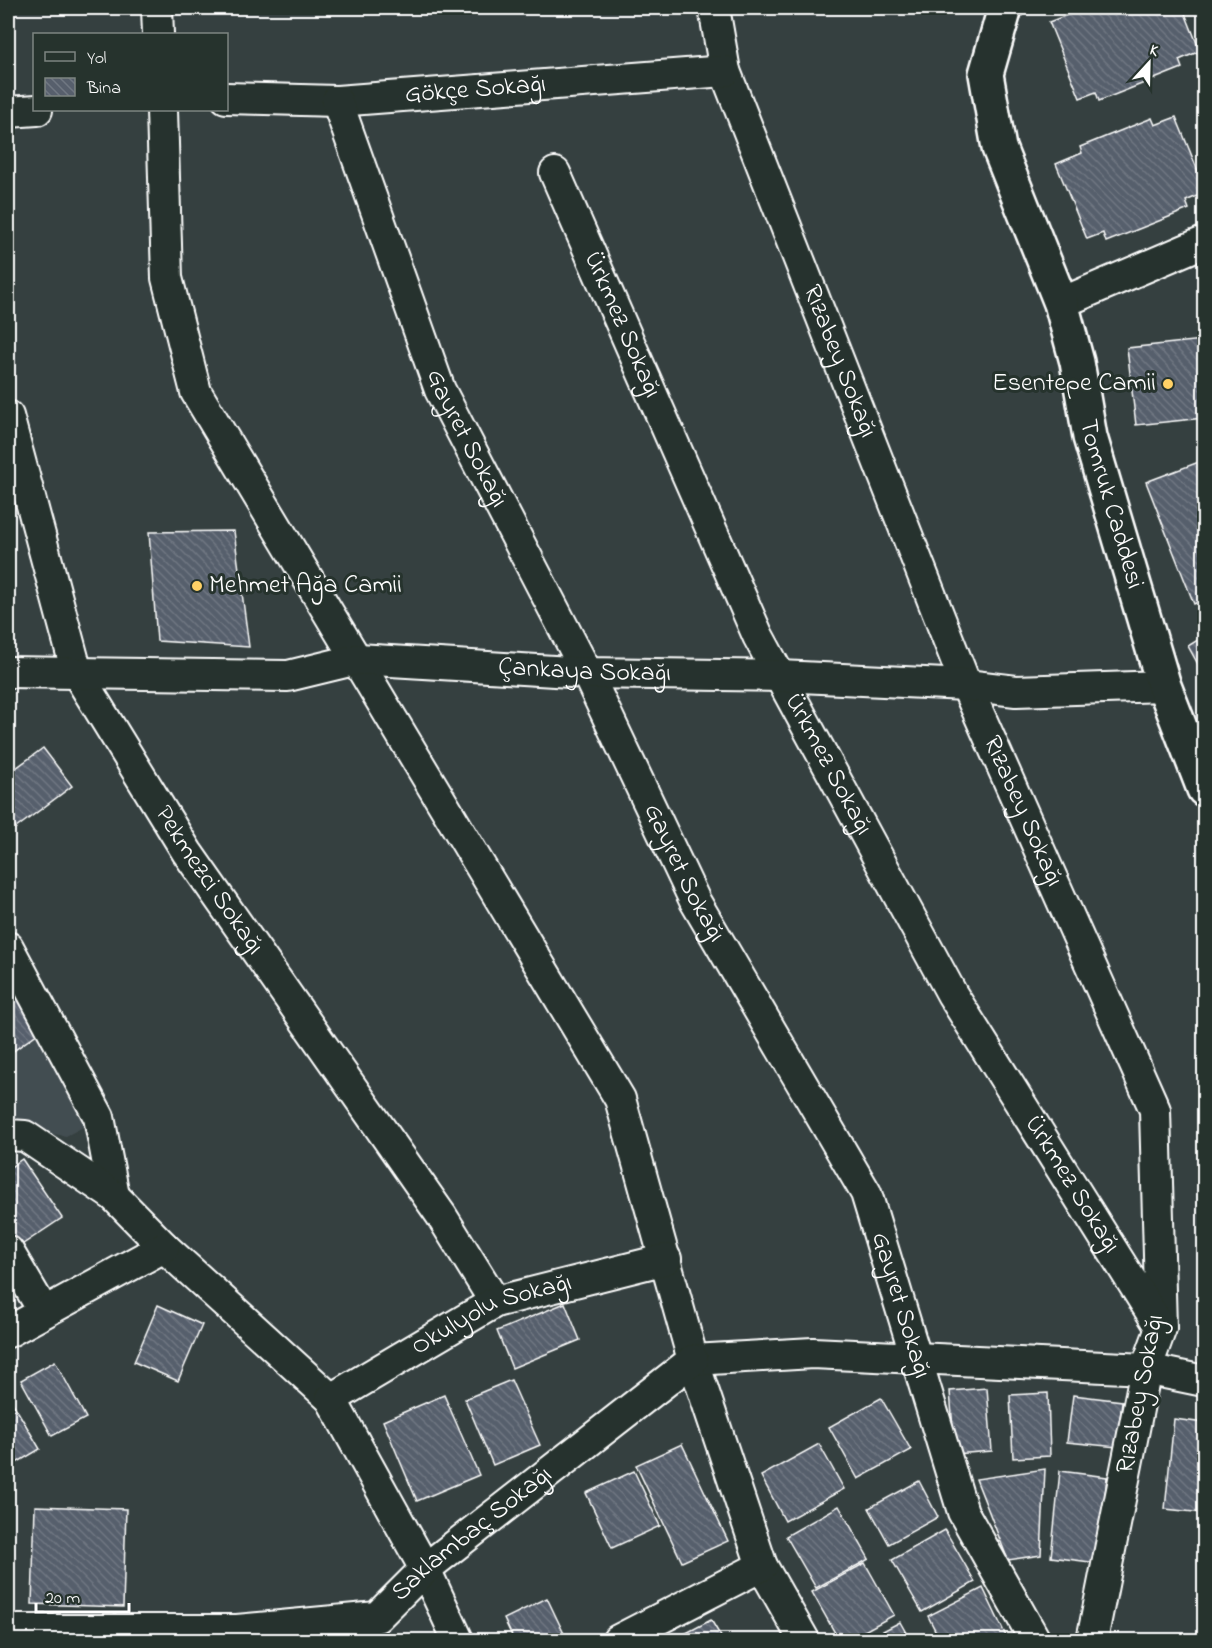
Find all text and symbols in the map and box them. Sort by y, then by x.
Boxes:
legend [33,33,228,111]
north arrow [1119,33,1179,93]
text: K [1146,38,1163,64]
text: Yol [87,46,107,72]
street label: Gökçe Sokağı [404,66,548,115]
text: Bina [86,76,121,102]
street label: Ürkmez Sokağı [573,246,670,404]
street label: Rızabey Sokağı [792,279,886,444]
street label: Gayret Sokağı [415,364,517,515]
place label: Esentepe Camii [992,365,1156,403]
marker: Esentepe Camii [1161,377,1175,391]
street label: Tomruk Caddesi [1068,416,1153,594]
place label: Mehmet Ağa Camii [209,567,402,605]
marker: Mehmet Ağa Camii [190,579,204,593]
street label: Çankaya Sokağı [497,649,671,693]
street label: Ürkmez Sokağı [774,687,882,843]
street label: Rızabey Sokağı [972,730,1072,893]
street label: Gayret Sokağı [633,797,734,950]
street label: Pekmezci Sokağı [144,799,273,963]
street label: Ürkmez Sokağı [1014,1109,1129,1261]
street label: Gayret Sokağı [860,1228,940,1383]
street label: Okulyolu Sokağı [405,1264,576,1366]
street label: Rızabey Sokağı [1107,1311,1175,1477]
street label: Saklambaç Sokağı [383,1457,561,1611]
scale bar [36,1576,129,1614]
text: 20 m [45,1586,80,1612]

